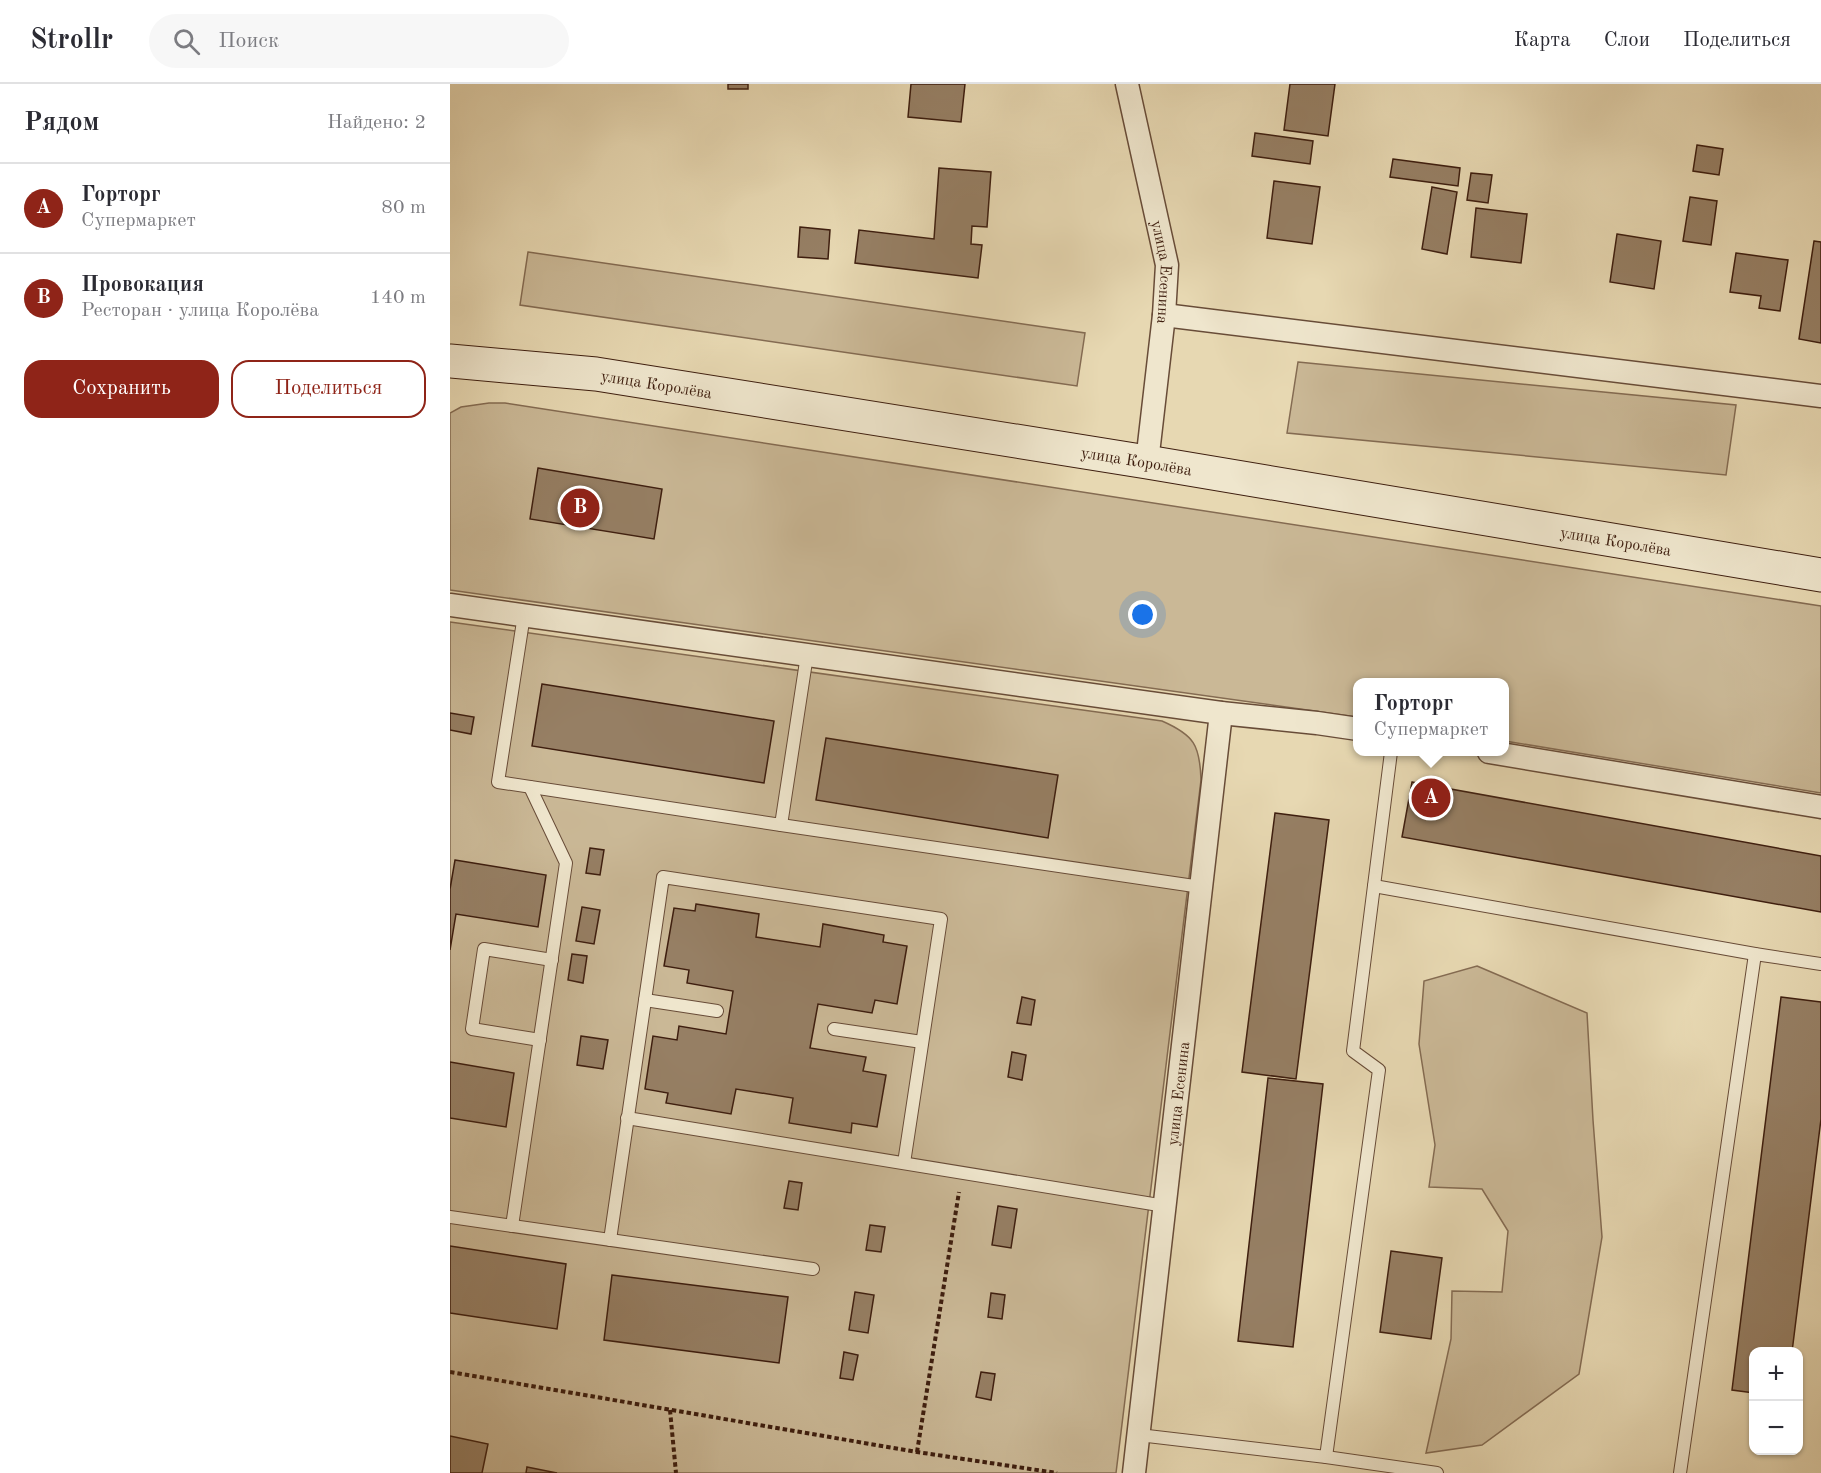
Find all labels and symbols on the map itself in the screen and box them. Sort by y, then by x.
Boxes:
street label: улица Есенина [1147,219,1173,325]
street label: улица Королёва [600,369,713,402]
street label: улица Королёва [1080,446,1193,479]
pin: B [560,486,600,530]
street label: улица Королёва [1559,525,1672,560]
your location [1128,600,1157,629]
pin: A [1412,776,1450,820]
street label: улица Есенина [1166,1041,1193,1147]

